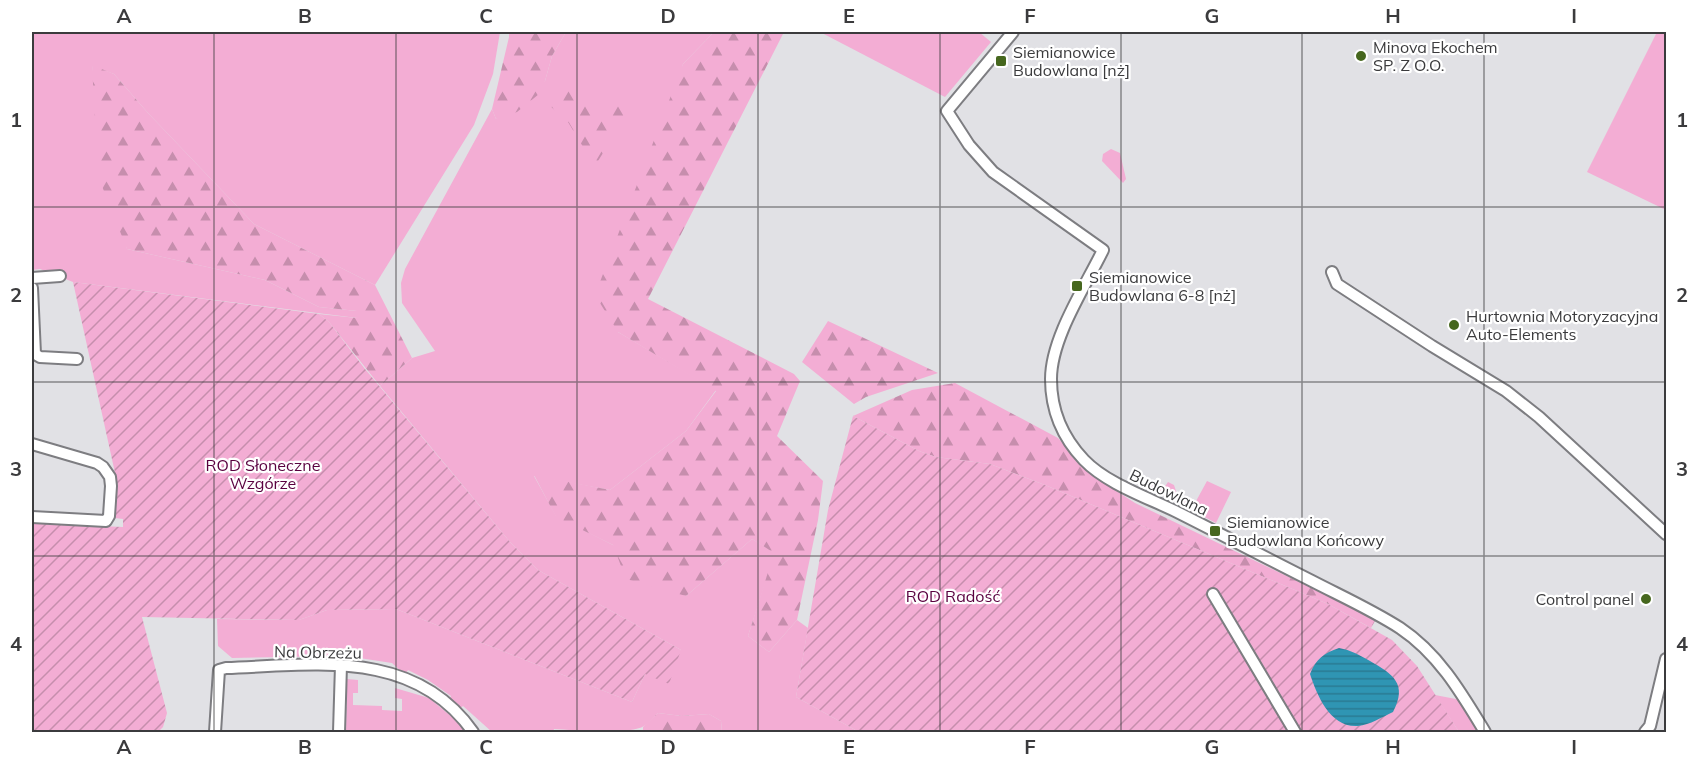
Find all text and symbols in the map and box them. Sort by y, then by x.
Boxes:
text: A [117,3,132,28]
text: B [298,3,312,28]
text: C [479,3,493,28]
text: D [660,3,676,28]
text: E [843,3,855,28]
text: F [1024,3,1036,28]
text: G [1205,3,1219,28]
text: H [1385,3,1401,28]
text: I [1571,3,1577,28]
place label: Minova Ekochem SP. Z O.O. [1373,37,1498,75]
place label: Siemianowice Budowlana [nż] [1013,42,1130,80]
marker: Minova Ekochem SP. Z O.O. [1354,49,1368,63]
marker: Siemianowice Budowlana [nż] [994,54,1008,68]
text: 1 [10,107,22,132]
text: 1 [1676,107,1688,132]
place label: Siemianowice Budowlana 6-8 [nż] [1089,267,1236,305]
marker: Siemianowice Budowlana 6-8 [nż] [1070,279,1084,293]
text: 2 [10,282,22,307]
text: 2 [1676,282,1688,307]
place label: Hurtownia Motoryzacyjna Auto-Elements [1466,306,1658,344]
marker: Hurtownia Motoryzacyjna Auto-Elements [1447,318,1461,332]
park label: ROD Słoneczne Wzgórze [206,455,320,493]
text: 3 [10,456,22,481]
text: 3 [1676,456,1688,481]
street label: Budowlana [1126,464,1212,520]
place label: Siemianowice Budowlana Końcowy [1227,512,1385,550]
marker: Siemianowice Budowlana Końcowy [1208,524,1222,538]
park label: ROD Radość [906,586,1000,606]
place label: Control panel [1536,589,1634,609]
marker: Control panel [1639,592,1653,606]
text: 4 [10,631,22,656]
text: 4 [1676,631,1688,656]
street label: Na Obrzeżu [274,641,362,663]
text: A [117,734,132,759]
text: B [298,734,312,759]
text: C [479,734,493,759]
text: D [660,734,676,759]
text: E [843,734,855,759]
text: F [1024,734,1036,759]
text: G [1205,734,1219,759]
text: H [1385,734,1401,759]
text: I [1571,734,1577,759]

